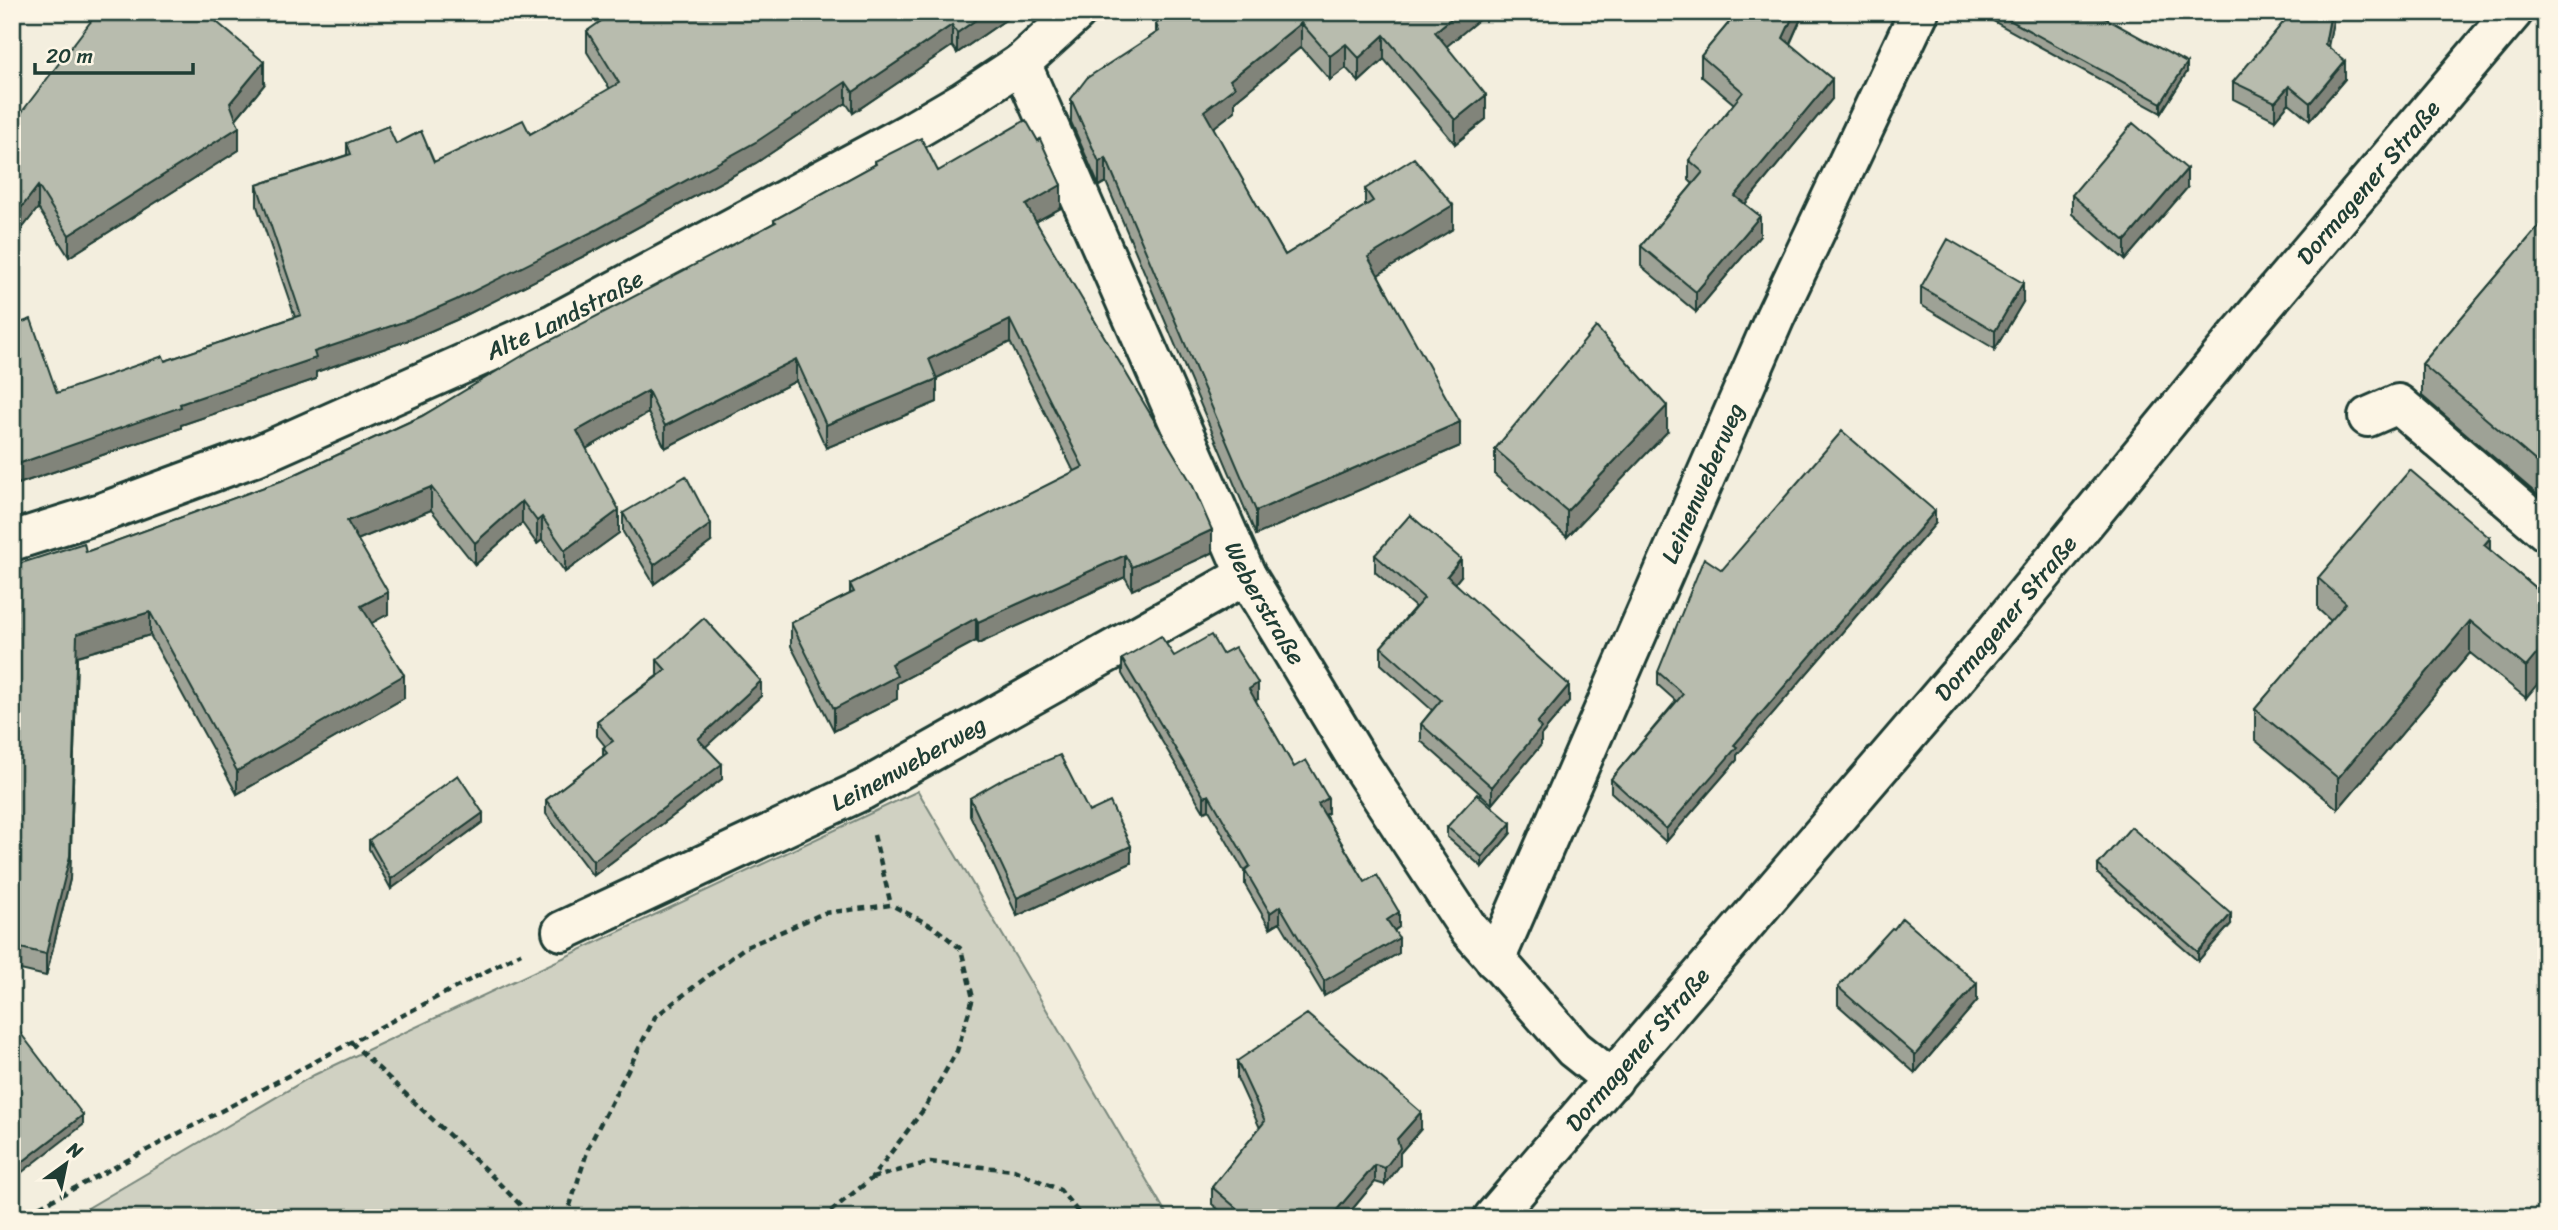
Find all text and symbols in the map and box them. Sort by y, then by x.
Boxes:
scale bar [35,32,192,76]
text: 20 m [46,37,93,75]
street label: Dormagener Straße [2285,90,2452,275]
street label: Alte Landstraße [478,258,652,373]
street label: Leinenweberweg [1649,396,1756,571]
street label: Dormagener Straße [1923,525,2088,711]
street label: Weberstraße [1213,535,1317,674]
street label: Leinenweberweg [824,704,994,823]
street label: Dormagener Straße [1554,957,1721,1142]
north arrow [32,1128,102,1198]
text: N [60,1132,90,1168]

